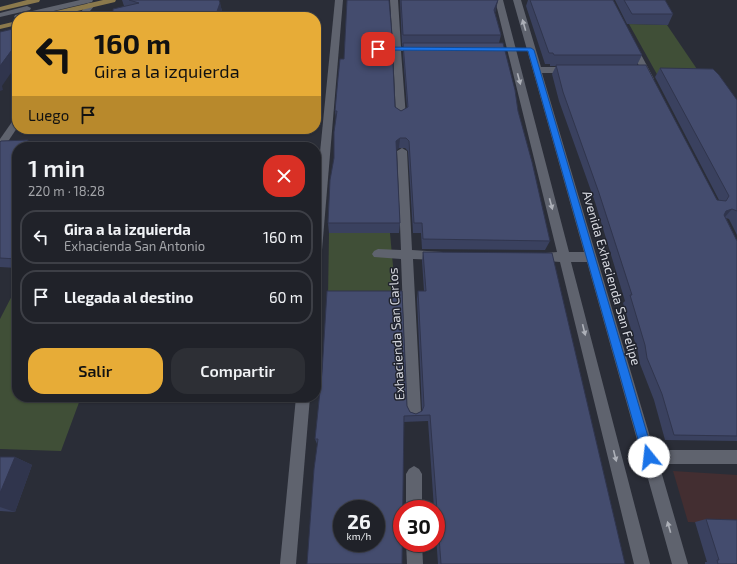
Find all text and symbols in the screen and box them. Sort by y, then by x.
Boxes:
one-way arrow [521,19,527,31]
text: 160 m [94,26,171,60]
icon: left [28,28,80,80]
pin [361,32,395,66]
icon: arrive [367,38,389,60]
text: Gira a la izquierda [94,60,240,82]
one-way arrow [516,72,522,85]
icon: arrive [77,104,99,126]
text: Luego [28,106,69,124]
text: 1 min [28,153,85,182]
button: close [263,155,305,197]
text: 220 m · 18:28 [28,183,105,199]
street label: Avenida Exhacienda San Felipe [579,189,645,367]
one-way arrow [548,199,554,211]
text: Gira a la izquierda [64,220,191,238]
icon: left [30,226,52,248]
text: 160 m [263,228,303,246]
text: Exhacienda San Antonio [64,238,205,254]
street label: Exhacienda San Carlos [385,267,407,401]
icon: arrive [30,286,52,308]
text: Llegada al destino [64,288,193,306]
text: 60 m [269,288,303,306]
one-way arrow [581,324,587,336]
button: Salir [28,348,163,394]
button: Compartir [171,348,305,394]
position arrow [628,436,670,478]
one-way arrow [612,451,618,463]
speed limit sign: 30 [393,500,445,552]
text: 26 [347,509,371,533]
one-way arrow [666,520,672,532]
text: km/h [347,530,371,542]

